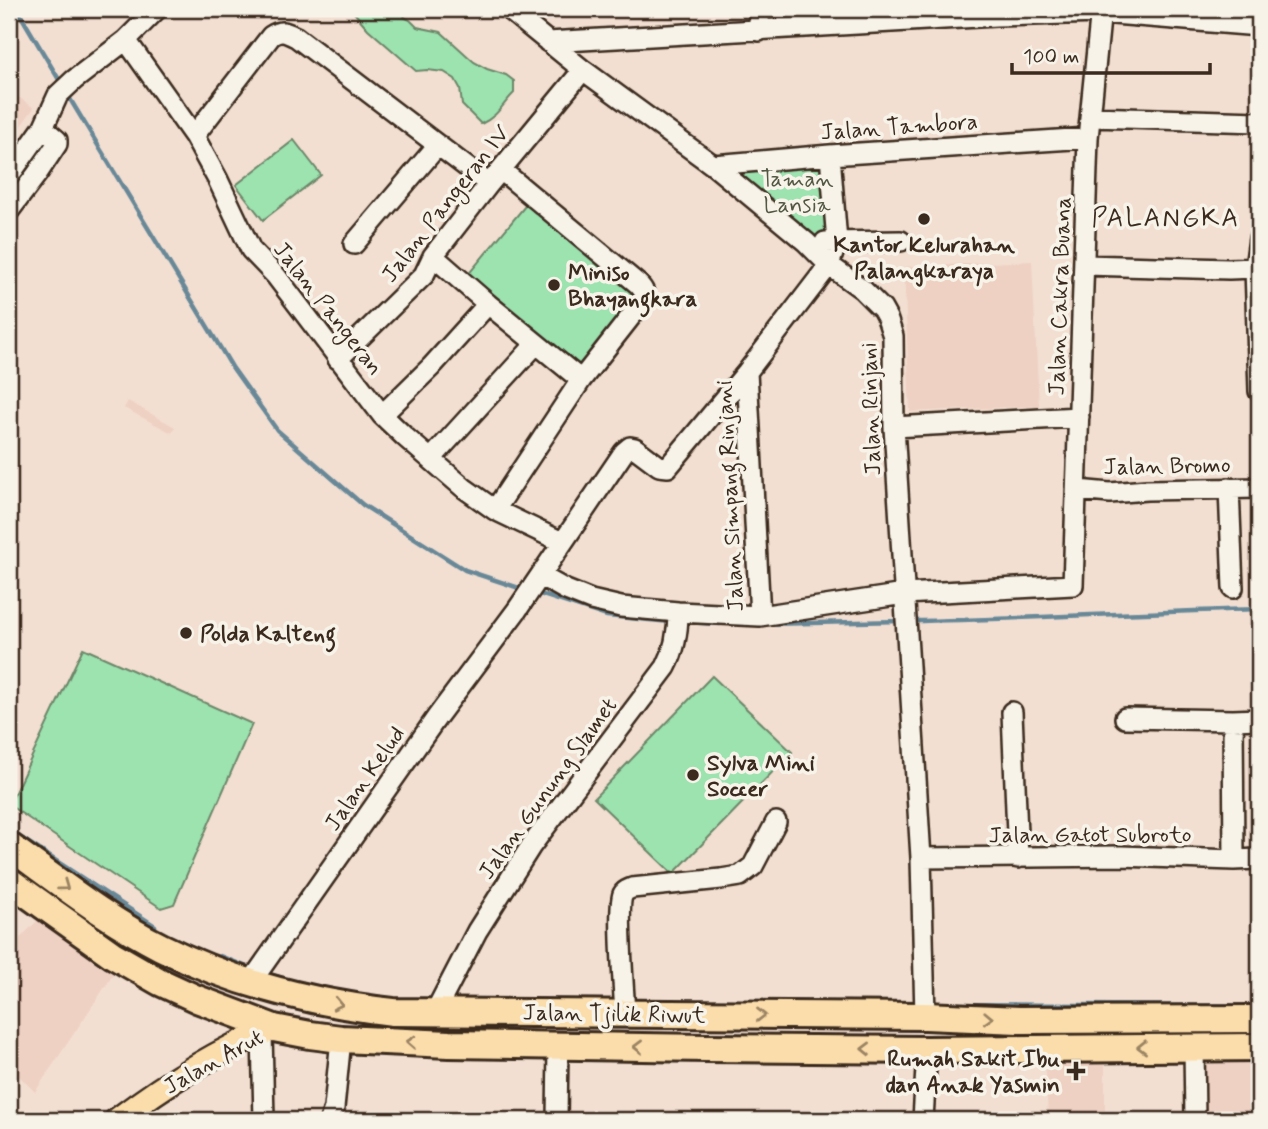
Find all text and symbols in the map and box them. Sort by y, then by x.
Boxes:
scale bar [1012,32,1210,76]
text: 100 m [1023,43,1079,71]
street label: Jalan Tambora [819,108,979,148]
street label: Jalan Pangeran IV [375,119,519,291]
park label: Taman Lansia [761,165,833,221]
street label: Jalan Cakra Buana [1043,196,1079,396]
district label: PALANGKA [1092,202,1240,236]
marker: Kantor Kelurahan Palangkaraya [916,211,932,227]
place label: Kantor Kelurahan Palangkaraya [833,231,1016,287]
street label: Jalan Pangeran [264,236,389,384]
place label: Miniso Bhayangkara [568,259,697,318]
marker: Miniso Bhayangkara [546,277,562,293]
street label: Jalan Rinjani [855,342,889,476]
street label: Jalan Simpang Rinjani [710,379,754,612]
street label: Jalan Bromo [1103,451,1231,483]
place label: Polda Kalteng [200,620,336,653]
marker: Polda Kalteng [178,625,194,641]
street label: Jalan Gunung Slamet [472,692,625,886]
street label: Jalan Kelud [319,721,413,837]
place label: Sylva Mini Soccer [707,749,815,805]
marker: Sylva Mini Soccer [685,767,701,783]
street label: Jalan Gatot Subroto [988,821,1192,851]
one-way arrow [56,878,69,890]
one-way arrow [332,996,344,1010]
street label: Jalan Tjilik Riwut [522,998,706,1032]
one-way arrow [756,1007,766,1023]
one-way arrow [983,1011,994,1026]
street label: Jalan Arut [159,1023,269,1102]
one-way arrow [405,1035,416,1050]
one-way arrow [632,1039,643,1055]
one-way arrow [1136,1040,1147,1055]
one-way arrow [860,1041,870,1057]
place label: Rumah Sakit Ibu dan Anak Yasmin [886,1045,1060,1101]
marker: Rumah Sakit Ibu dan Anak Yasmin [1066,1061,1086,1081]

